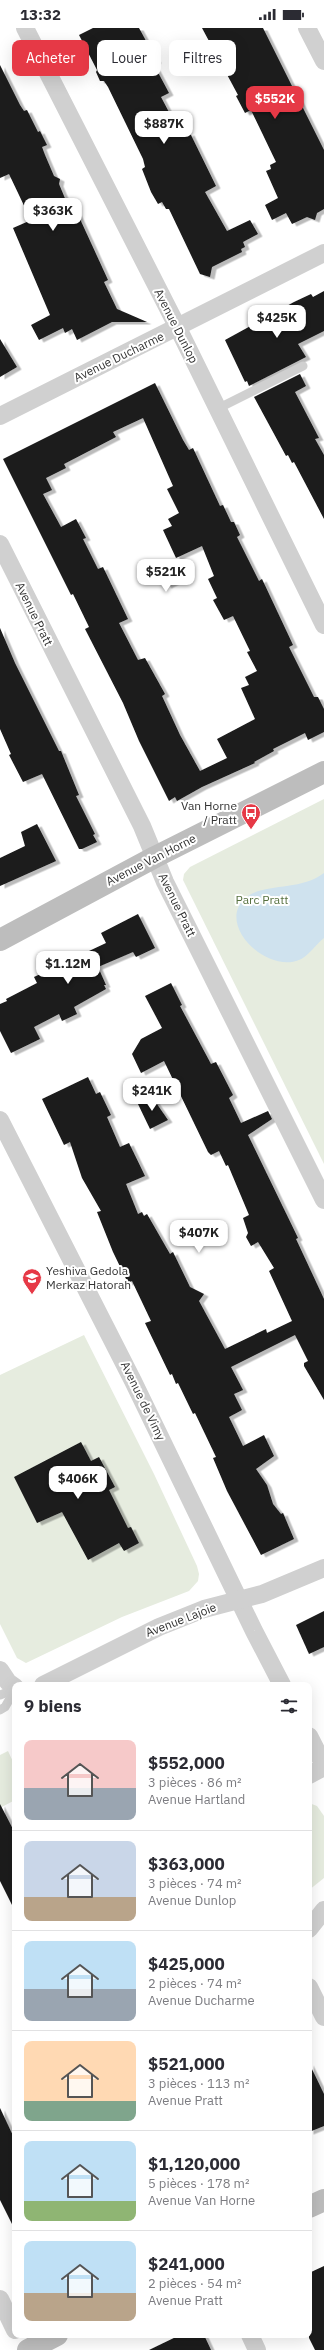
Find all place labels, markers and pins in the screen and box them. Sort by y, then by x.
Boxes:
pin: $552K [247,86,303,120]
pin: $887K [136,111,192,145]
pin: $363K [25,198,81,232]
pin: $425K [249,305,305,339]
pin: $521K [138,559,194,593]
place label: Van Horne / Pratt [181,798,237,827]
bus stop icon: Van Horne / Pratt [240,802,262,830]
pin: $1.12M [35,951,101,985]
pin: $241K [124,1078,180,1112]
pin: $407K [171,1220,227,1254]
place label: Yeshiva Gedola Merkaz Hatorah [46,1263,131,1292]
school or university icon: Yeshiva Gedola Merkaz Hatorah [21,1267,43,1295]
pin: $406K [50,1466,106,1500]

